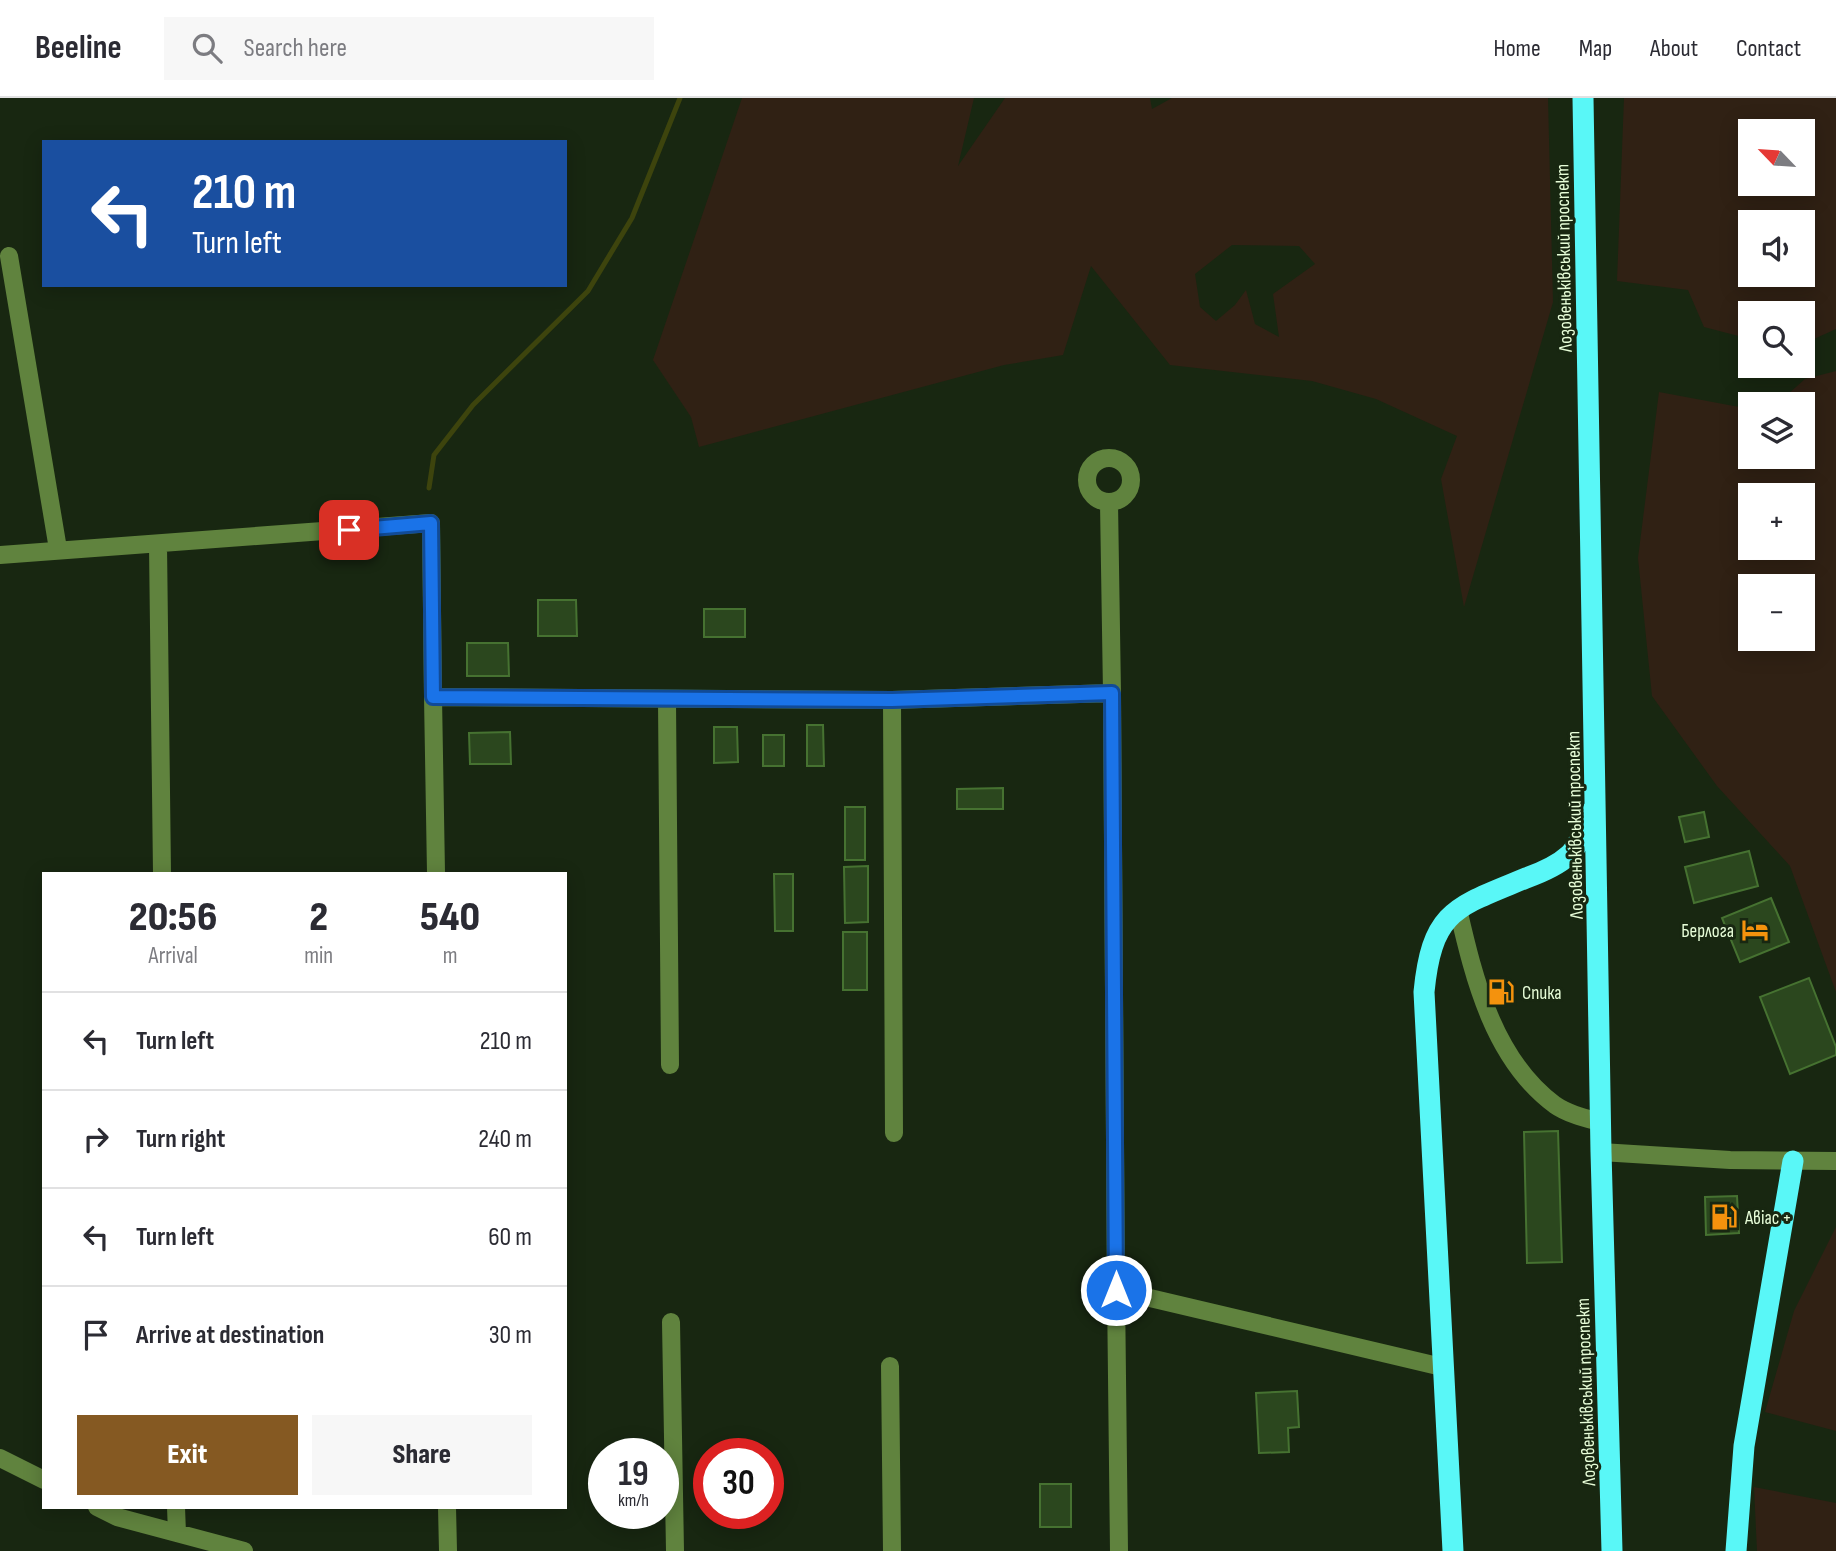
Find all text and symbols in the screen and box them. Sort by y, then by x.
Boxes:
search box [164,17,654,80]
text: Beeline [35,28,122,68]
icon: search [188,29,226,67]
text: Search here [244,33,347,64]
text: Home [1493,34,1541,63]
text: Map [1579,34,1612,63]
text: About [1650,34,1698,63]
text: Contact [1736,34,1801,63]
north arrow [1738,119,1815,196]
map controls [1738,119,1815,651]
text: 210 m [192,164,296,223]
street label: Лозовеньківський проспект [1551,164,1578,353]
icon: left [77,168,168,259]
button: sound [1738,210,1815,287]
text: Turn left [192,224,282,263]
button: search [1738,301,1815,378]
button: layers [1738,392,1815,469]
button: + [1738,483,1815,560]
pin [319,500,379,560]
icon: arrive [330,511,368,549]
button: − [1738,574,1815,651]
street label: Лозовеньківський проспект [1562,731,1589,920]
text: 20:56 [129,892,217,943]
text: 2 [309,892,328,943]
text: 540 [420,892,480,943]
hotel icon: Берлога [1740,915,1770,945]
place label: Берлога [1681,920,1734,943]
text: Arrival [148,942,198,970]
text: min [304,942,333,970]
text: m [443,942,457,970]
fuel station icon: Спика [1486,977,1516,1007]
place label: Спика [1522,982,1562,1005]
icon: left [77,1022,115,1060]
text: Turn left [136,1026,214,1057]
text: 210 m [480,1026,532,1057]
icon: right [77,1120,115,1158]
text: Turn right [136,1124,225,1155]
text: 240 m [478,1124,532,1155]
fuel station icon: Авiас + [1709,1202,1739,1232]
place label: Авiас + [1744,1207,1792,1230]
icon: left [77,1218,115,1256]
text: Turn left [136,1222,214,1253]
text: 60 m [488,1222,532,1253]
position arrow [1079,1253,1153,1327]
street label: Лозовеньківський проспект [1572,1297,1601,1487]
icon: arrive [77,1316,115,1354]
text: Arrive at destination [136,1320,324,1351]
text: 30 m [489,1320,532,1351]
button: Exit [77,1415,298,1495]
button: Share [312,1415,532,1495]
speed limit sign: 30 [693,1438,784,1529]
text: 19 [618,1453,649,1496]
text: km/h [618,1490,649,1511]

